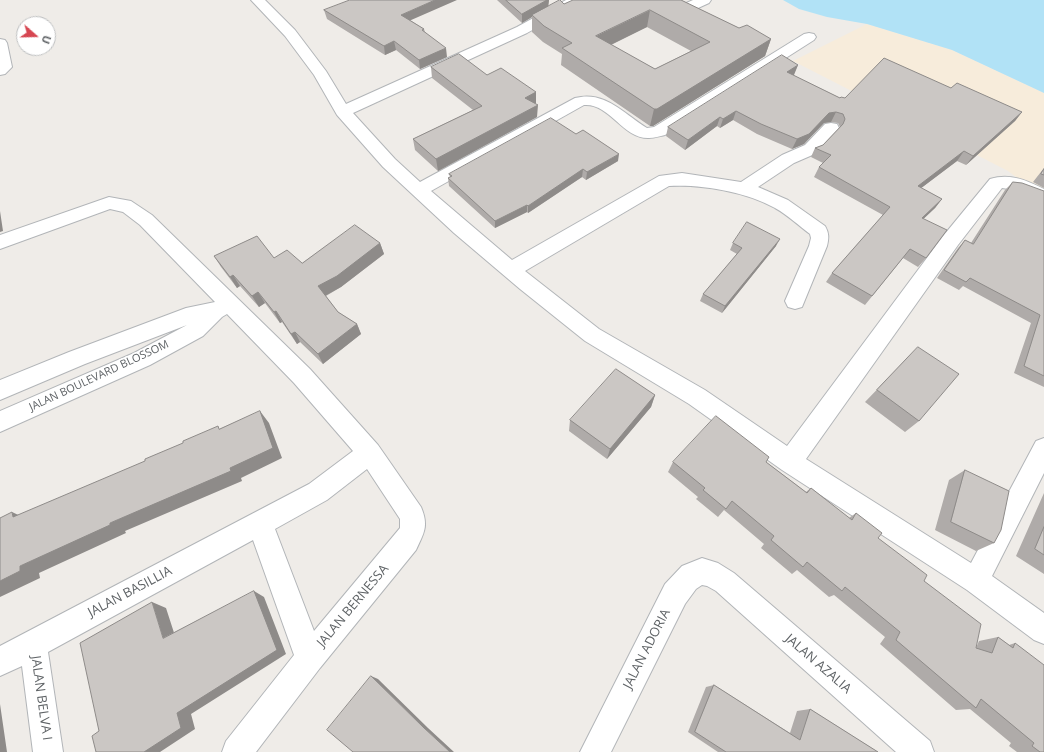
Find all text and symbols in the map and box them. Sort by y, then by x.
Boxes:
north arrow [16,16,56,56]
text: U [38,33,55,46]
street label: JALAN BOULEVARD BLOSSOM [27,338,171,414]
street label: JALAN BERNESSA [314,562,392,650]
street label: JALAN BASILLIA [85,563,175,621]
street label: JALAN ADORIA [620,606,674,692]
street label: JALAN AZALIA [782,631,854,697]
street label: JALAN BELVA I [27,655,55,741]

